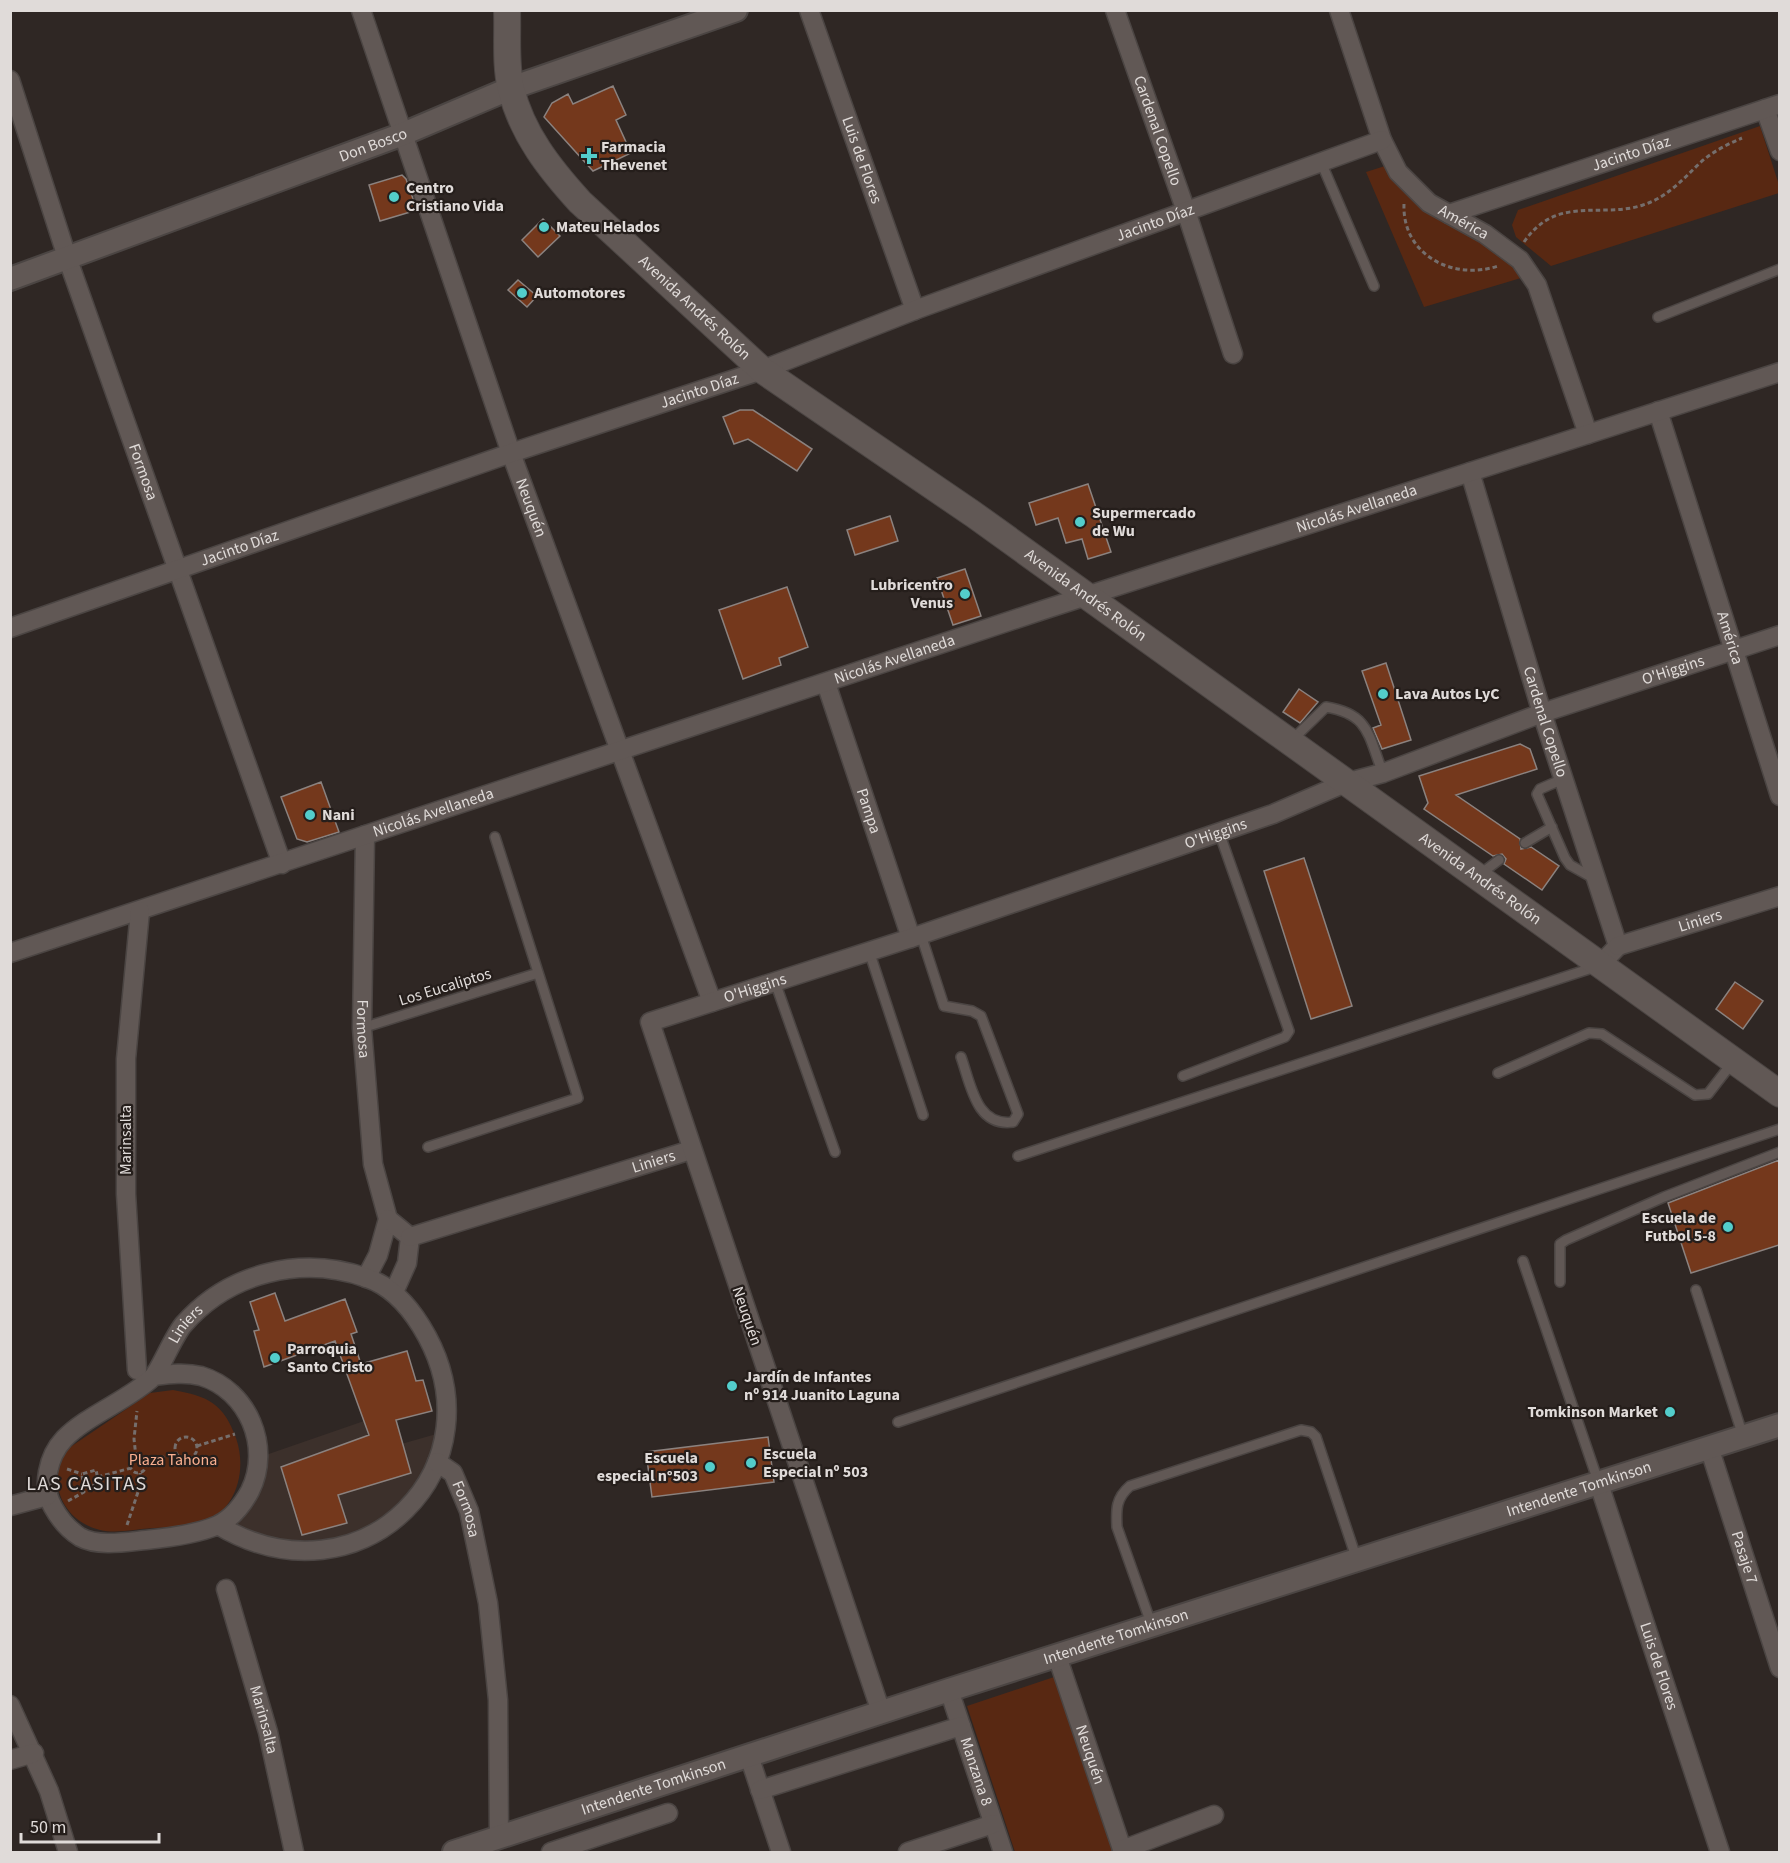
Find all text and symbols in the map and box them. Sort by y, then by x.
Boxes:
street label: Cardenal Copello [1128,73,1187,189]
street label: Luis de Flores [836,113,888,207]
street label: Don Bosco [336,122,410,168]
street label: Jacinto Díaz [1589,130,1674,177]
place label: Farmacia Thevenet [601,136,667,176]
marker: Farmacia Thevenet [582,149,596,163]
place label: Centro Cristiano Vida [406,177,504,217]
marker: Centro Cristiano Vida [387,190,401,204]
street label: Jacinto Díaz [1113,198,1197,247]
street label: América [1434,199,1493,245]
place label: Mateu Helados [556,216,660,238]
marker: Mateu Helados [537,220,551,234]
street label: Avenida Andrés Rolón [634,250,756,365]
place label: Automotores [533,282,625,304]
marker: Automotores [515,286,529,300]
street label: Jacinto Díaz [657,367,742,414]
street label: Formosa [123,441,163,503]
street label: Neuquén [510,475,552,540]
street label: Nicolás Avellaneda [1293,479,1420,539]
place label: Supermercado de Wu [1092,502,1196,542]
marker: Supermercado de Wu [1073,515,1087,529]
street label: Jacinto Díaz [197,524,282,572]
street label: Avenida Andrés Rolón [1020,544,1151,646]
place label: Lubricentro Venus [870,574,953,614]
marker: Lubricentro Venus [958,587,972,601]
street label: América [1711,609,1749,667]
street label: Nicolás Avellaneda [831,629,958,690]
street label: O'Higgins [1639,649,1707,691]
street label: Cardenal Copello [1518,664,1573,780]
place label: Lava Autos LyC [1395,683,1500,705]
marker: Lava Autos LyC [1376,687,1390,701]
street label: Nicolás Avellaneda [370,782,496,843]
street label: Pampa [851,786,886,837]
place label: Nani [322,804,355,826]
marker: Nani [303,808,317,822]
street label: O'Higgins [1182,813,1250,854]
street label: Avenida Andrés Rolón [1415,827,1546,930]
street label: Liniers [1676,903,1725,938]
street label: Los Eucaliptos [396,962,494,1011]
street label: O'Higgins [721,968,789,1009]
street label: Formosa [351,999,375,1059]
street label: Marinsalta [115,1105,137,1175]
street label: Liniers [629,1144,678,1179]
place label: Escuela de Futbol 5-8 [1642,1207,1716,1247]
marker: Escuela de Futbol 5-8 [1721,1220,1735,1234]
street label: Neuquén [727,1283,767,1349]
street label: Liniers [163,1299,208,1347]
place label: Parroquia Santo Cristo [287,1338,373,1378]
marker: Parroquia Santo Cristo [268,1351,282,1365]
place label: Jardín de Infantes nº 914 Juanito Laguna [744,1366,900,1406]
marker: Jardín de Infantes nº 914 Juanito Laguna [725,1379,739,1393]
place label: Tomkinson Market [1528,1401,1658,1423]
marker: Tomkinson Market [1663,1405,1677,1419]
place label: Escuela Especial nº 503 [763,1443,868,1483]
place label: Escuela especial n°503 [597,1447,698,1487]
park label: Plaza Tahona [129,1449,217,1471]
marker: Escuela Especial nº 503 [744,1456,758,1470]
street label: Intendente Tomkinson [1504,1456,1654,1523]
marker: Escuela especial n°503 [703,1460,717,1474]
district label: LAS CASITAS [26,1470,148,1498]
street label: Formosa [446,1477,485,1539]
street label: Pasaje 7 [1726,1528,1763,1587]
street label: Intendente Tomkinson [1041,1603,1191,1670]
street label: Luis de Flores [1634,1620,1684,1713]
street label: Marinsalta [244,1683,283,1756]
street label: Neuquén [1070,1722,1110,1787]
street label: Manzana 8 [955,1734,998,1809]
street label: Intendente Tomkinson [578,1753,729,1821]
scale bar [21,1806,159,1844]
text: 50 m [30,1815,66,1840]

